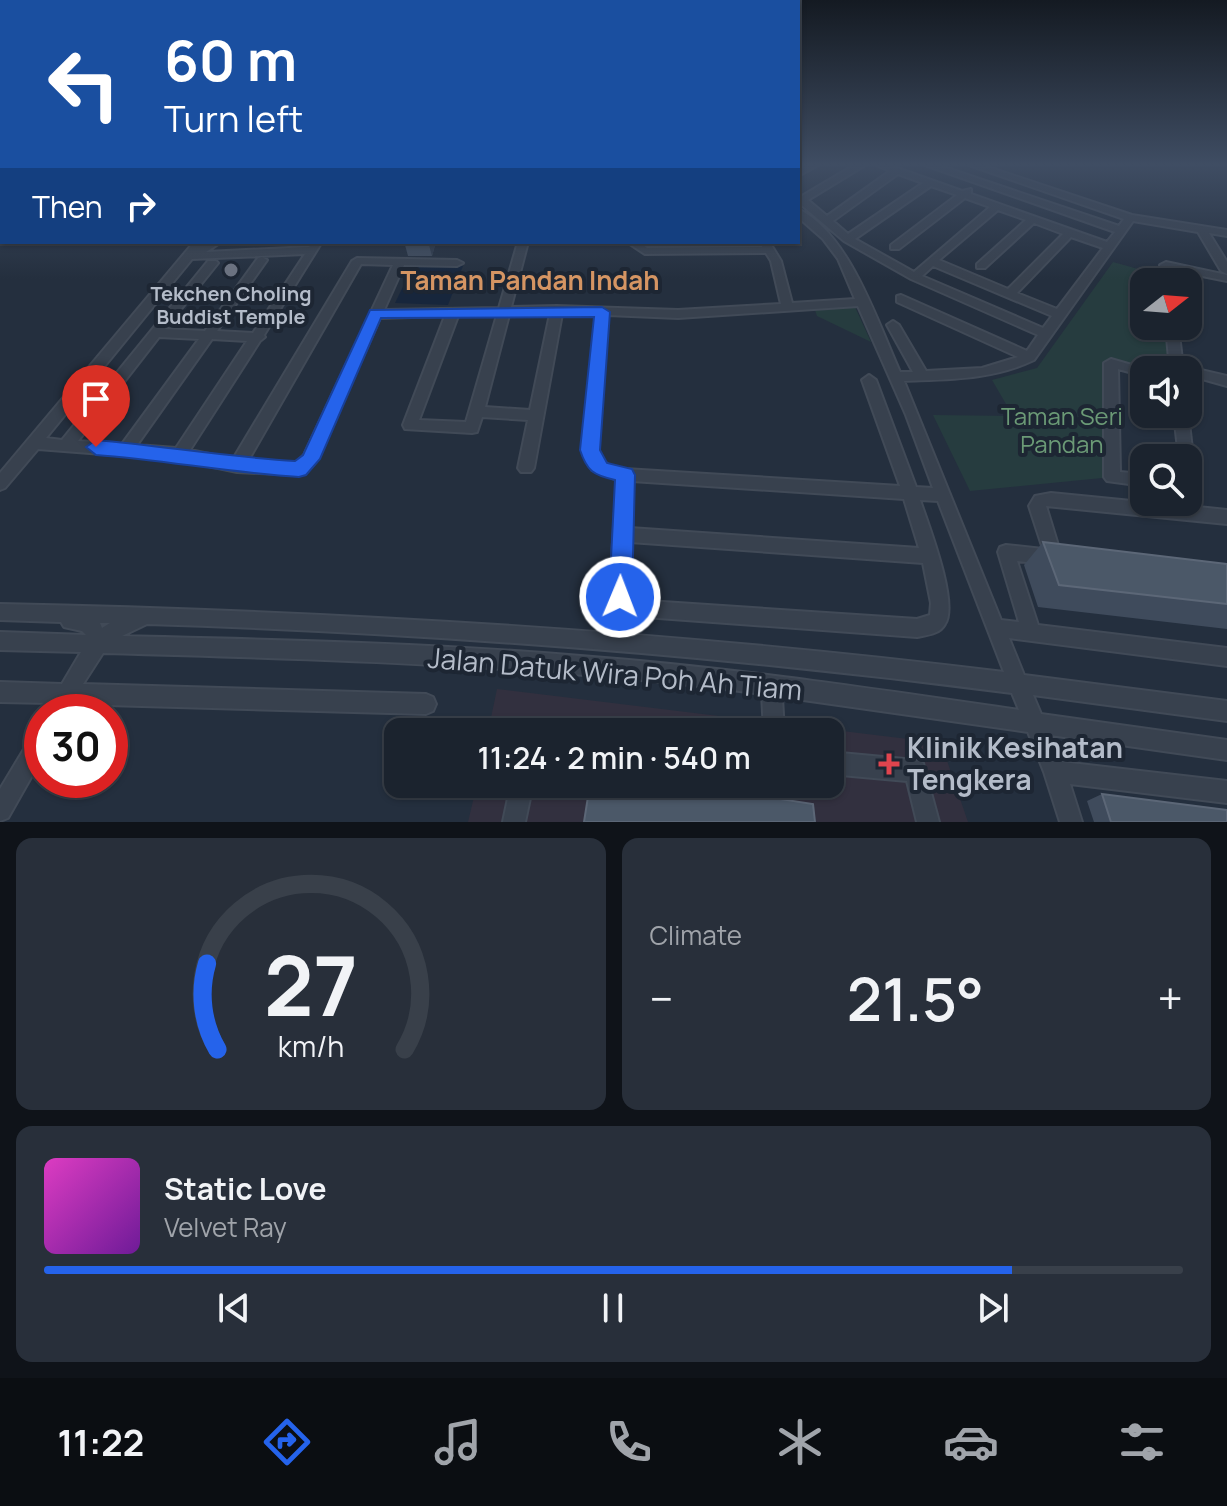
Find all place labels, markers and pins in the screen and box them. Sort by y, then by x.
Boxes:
marker: Tekchen Choling Buddist Temple [222,261,240,279]
place label: Tekchen Choling Buddist Temple [150,280,312,330]
pin [62,365,130,447]
place label: Klinik Kesihatan Tengkera [907,728,1123,798]
marker: Klinik Kesihatan Tengkera [878,753,900,775]

